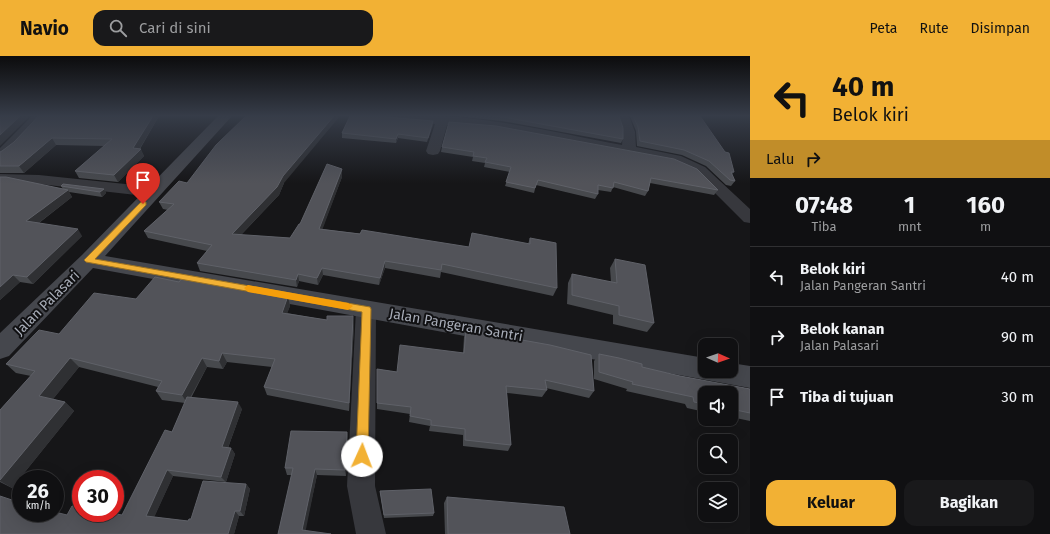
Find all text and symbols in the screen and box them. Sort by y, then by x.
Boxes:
search box [93,10,373,46]
text: Navio [20,17,69,40]
icon: search [107,17,129,39]
text: Cari di sini [139,19,211,37]
text: Peta [870,20,897,37]
text: Rute [919,20,949,37]
text: Disimpan [971,20,1030,37]
text: 40 m [832,70,895,103]
icon: left [766,72,818,124]
text: Belok kiri [832,104,909,126]
icon: right [802,148,824,170]
text: Lalu [766,150,794,168]
pin [126,163,160,204]
icon: arrive [132,169,154,191]
text: 07:48 [795,191,853,219]
text: 1 [904,191,915,219]
text: 160 [966,191,1005,219]
text: Tiba [811,219,836,234]
text: mnt [898,219,921,234]
text: m [980,219,991,234]
text: Belok kiri [800,260,865,278]
icon: left [766,266,788,288]
street label: Jalan Palasari [11,267,83,339]
text: 40 m [1001,268,1034,286]
text: Jalan Pangeran Santri [800,278,926,293]
street label: Jalan Pangeran Santri [388,305,524,345]
text: Belok kanan [800,320,884,338]
icon: right [766,326,788,348]
text: 90 m [1001,328,1034,346]
north arrow [698,338,738,378]
map controls [698,338,738,522]
text: Jalan Palasari [800,338,879,353]
button: sound [698,386,738,426]
icon: arrive [766,386,788,408]
text: Tiba di tujuan [800,388,894,406]
text: 30 m [1001,388,1034,406]
button: search [698,434,738,474]
position arrow [341,435,383,477]
speed limit sign: 30 [72,470,124,522]
text: 26 [27,479,49,503]
button: Keluar [766,480,896,526]
button: Bagikan [904,480,1034,526]
button: layers [698,482,738,522]
text: km/h [26,500,50,512]

